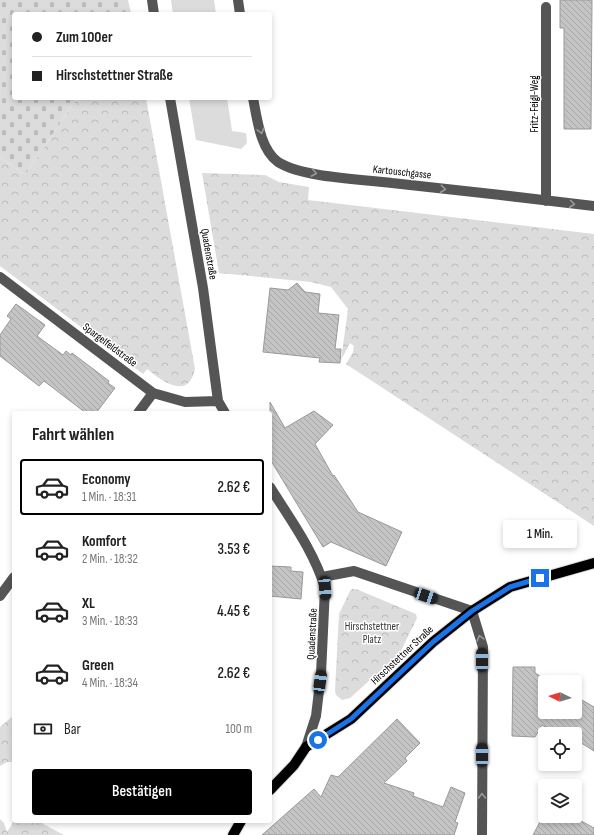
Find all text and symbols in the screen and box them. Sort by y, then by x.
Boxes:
text: Zum 100er [56,28,113,47]
text: Hirschstettner Straße [56,66,173,85]
street label: Fritz-Feigl-Weg [528,75,541,133]
one-way arrow [256,128,264,135]
street label: Kartouschgasse [372,162,432,182]
one-way arrow [311,168,317,176]
one-way arrow [440,184,446,193]
one-way arrow [569,199,575,208]
street label: Quadenstraße [198,227,220,281]
street label: Spargelfeldstraße [80,320,140,370]
text: Fahrt wählen [32,424,114,445]
icon: car [34,469,70,505]
text: Economy [82,470,131,489]
text: 2.62 € [217,478,250,497]
text: 1 Min. · 18:31 [82,489,136,505]
callout: 1 Min. [503,520,577,548]
text: 1 Min. [527,526,553,542]
icon: car [34,531,70,567]
text: Komfort [82,532,126,551]
text: 3.53 € [217,540,250,559]
text: 2 Min. · 18:32 [82,551,138,567]
route end [531,569,549,587]
car [318,576,332,600]
car [413,586,439,606]
icon: car [34,593,70,629]
text: XL [82,594,95,613]
text: 4.45 € [217,602,250,621]
street label: Quadenstraße [304,608,320,660]
text: 3 Min. · 18:33 [82,613,138,629]
park label: Hirschstettner Platz [345,620,399,646]
street label: Hirschstettner Straße [368,623,436,687]
one-way arrow [476,635,485,642]
car [476,648,488,672]
icon: car [34,655,70,691]
text: Green [82,656,114,675]
text: 2.62 € [217,664,250,683]
car [312,669,328,695]
text: 4 Min. · 18:34 [82,675,138,691]
north arrow [538,675,582,719]
map controls [538,675,582,823]
icon: cash [32,718,54,740]
text: Bar [64,720,81,739]
text: 100 m [225,721,252,737]
button: locate [538,727,582,771]
route start [309,731,327,749]
car [476,743,488,767]
button: Bestätigen [32,769,252,815]
button: layers [538,779,582,823]
one-way arrow [478,793,486,799]

